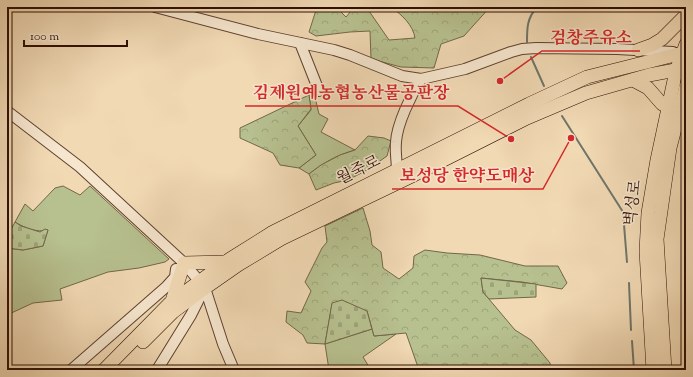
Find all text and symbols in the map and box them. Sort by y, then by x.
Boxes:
scale bar [24,22,127,48]
callout: 검창주유소 [542,22,640,51]
text: 검창주유소 [550,27,632,51]
text: 100 m [30,28,59,46]
callout: 김제원예농협농산물공판장 [245,77,458,106]
text: 김제원예농협농산물공판장 [252,82,450,106]
street label: 월죽로 [333,150,385,192]
callout: 보성당 한약도매상 [392,160,543,189]
text: 보성당 한약도매상 [400,165,535,189]
street label: 벽성로 [620,178,648,227]

